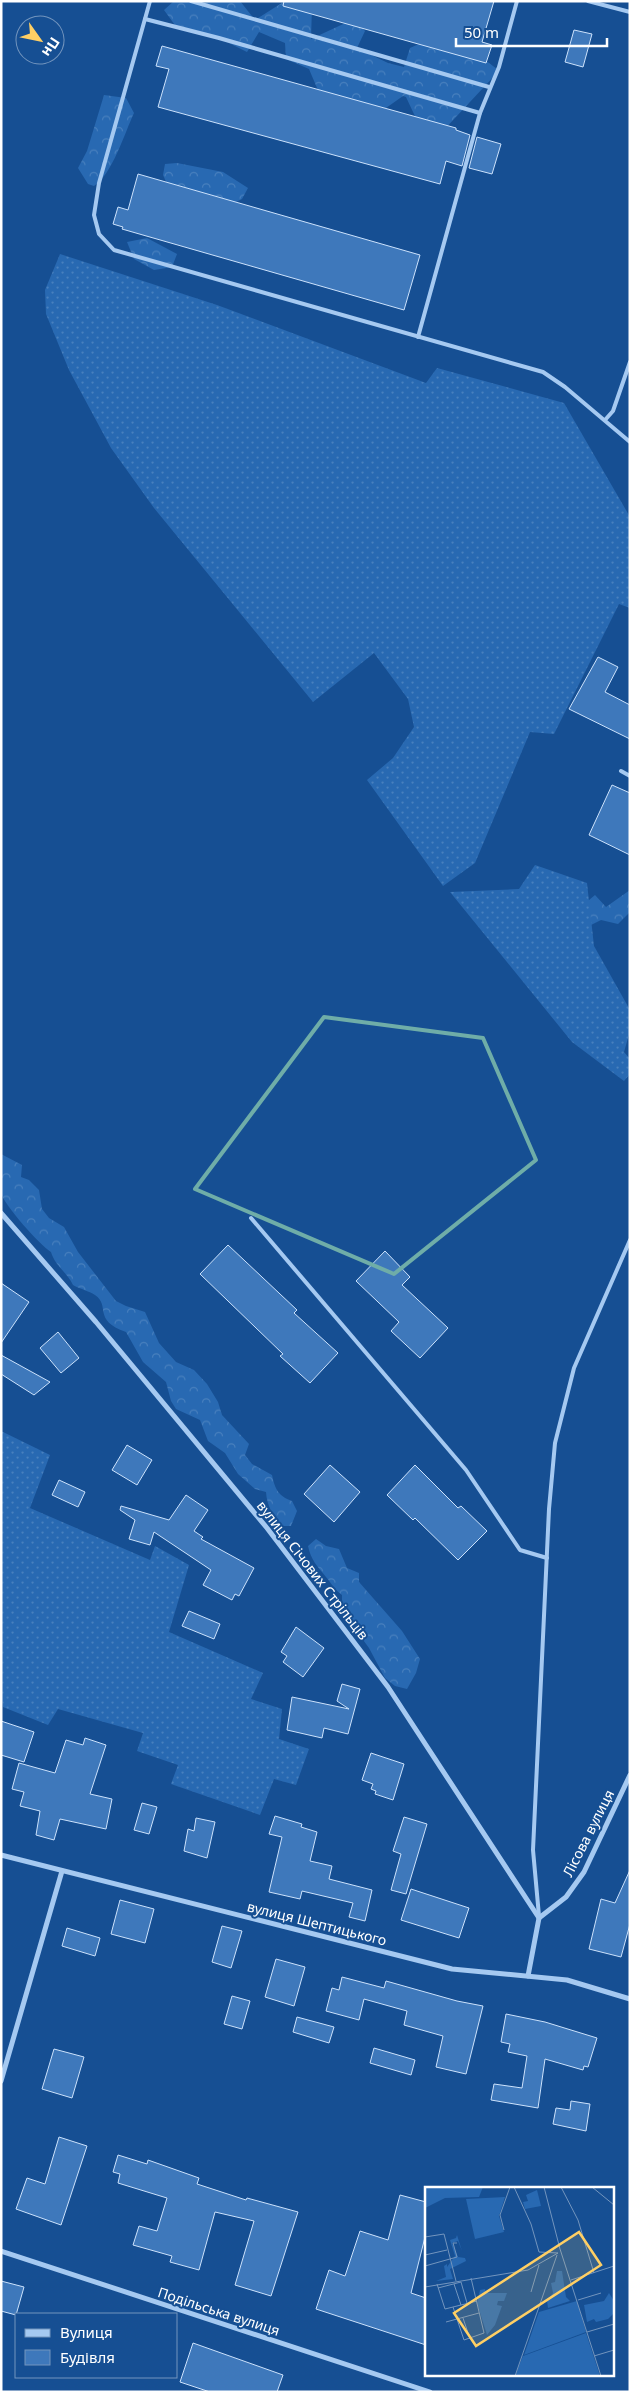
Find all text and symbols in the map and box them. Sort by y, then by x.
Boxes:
north arrow [15,15,65,65]
scale bar [456,15,607,47]
text: 50 m [464,22,499,42]
text: Пн [38,34,65,61]
street label: вулиця Січових Стрільців [253,1497,373,1643]
street label: Лісова вулиця [558,1786,618,1880]
street label: вулиця Шептицького [245,1896,389,1950]
inset map [425,2187,614,2376]
street label: Подільська вулиця [156,2282,282,2340]
legend [15,2313,178,2378]
text: Вулиця [60,2322,113,2342]
text: Будівля [60,2347,115,2367]

